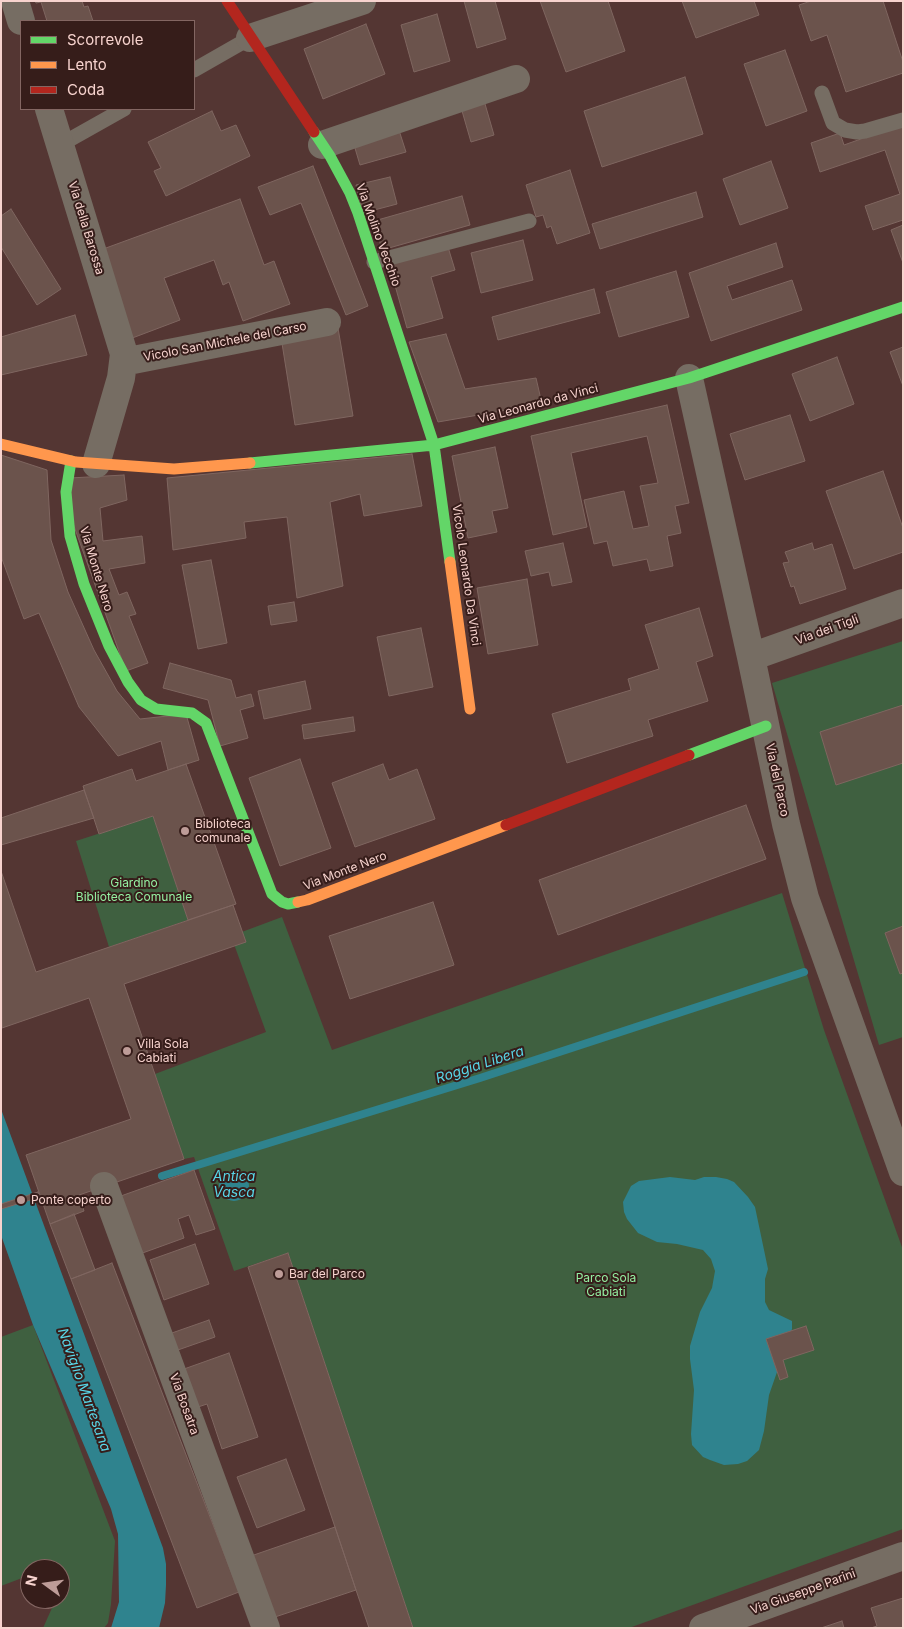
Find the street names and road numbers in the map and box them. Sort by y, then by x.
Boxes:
street label: Via della Barossa [65,179,107,277]
street label: Via Molino Vecchio [353,182,403,288]
street label: Vicolo San Michele del Carso [142,319,308,365]
street label: Via Leonardo da Vinci [476,381,600,427]
street label: Vicolo Leonardo Da Vinci [449,503,483,647]
street label: Via Monte Nero [76,525,116,613]
street label: Via dei Tigli [794,612,860,648]
street label: Via del Parco [762,742,792,818]
street label: Via Monte Nero [301,848,389,894]
street label: Via Bosatra [166,1371,202,1437]
street label: Via Giuseppe Parini [749,1566,857,1618]

